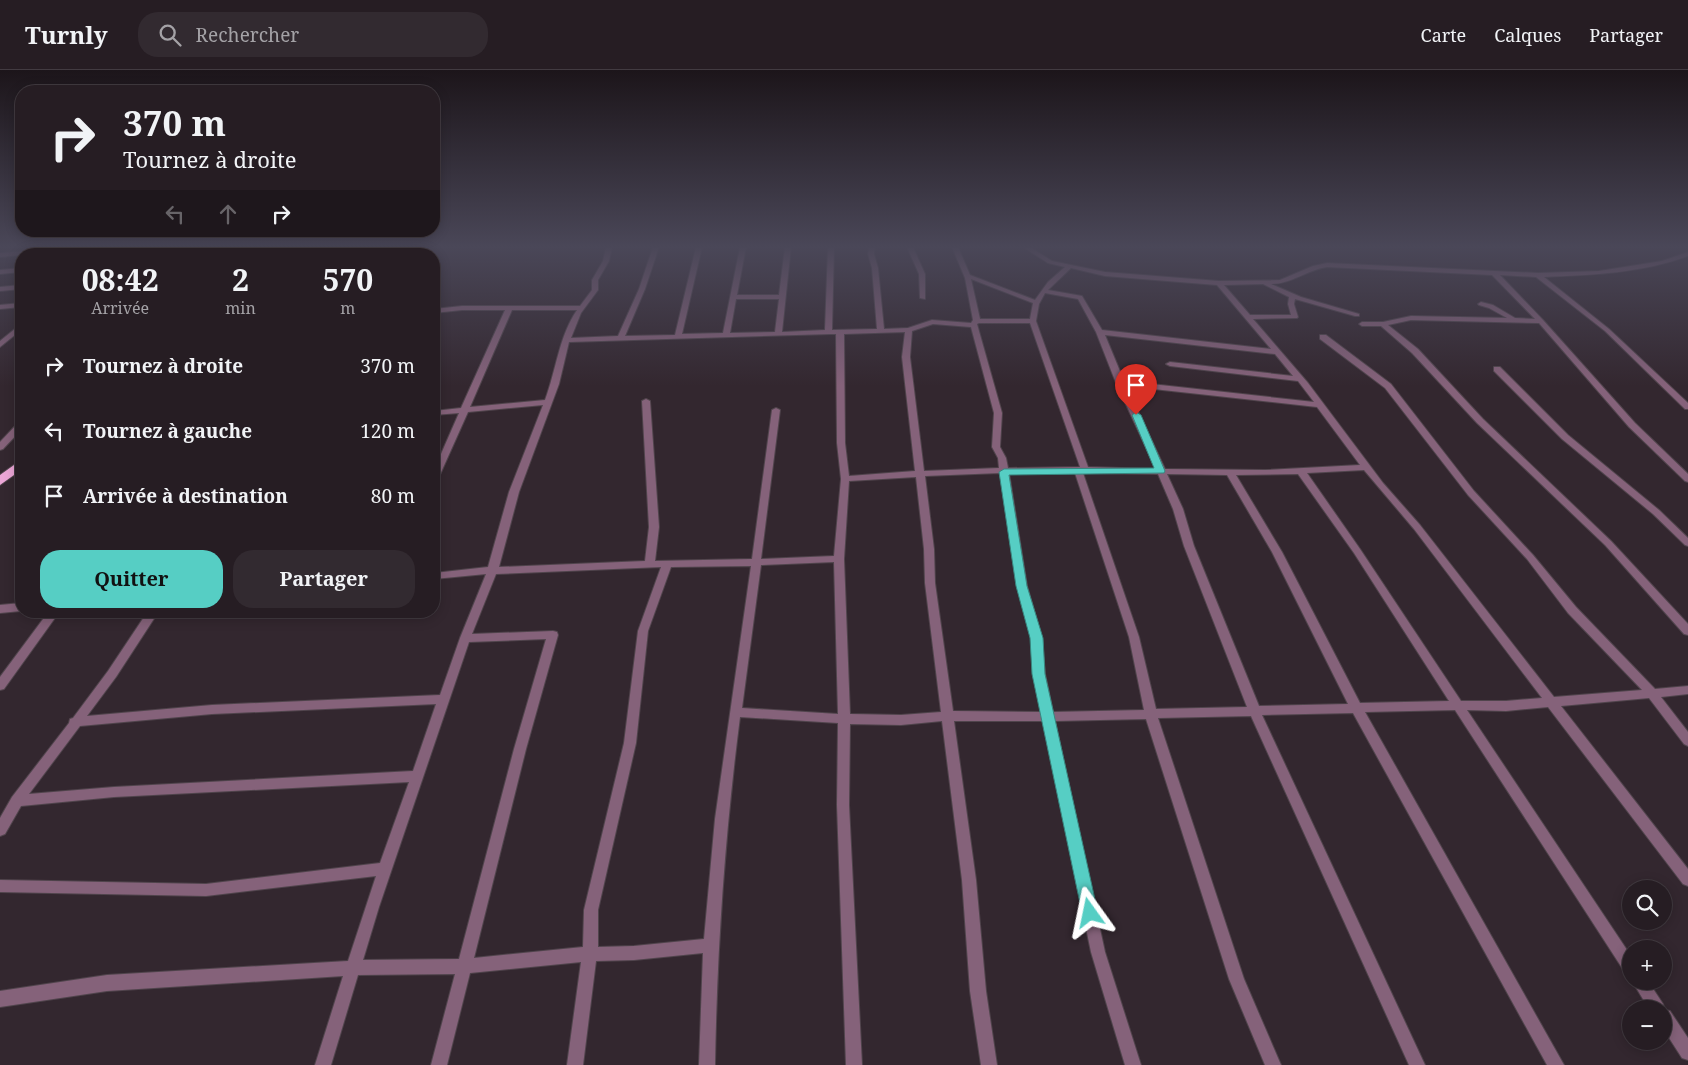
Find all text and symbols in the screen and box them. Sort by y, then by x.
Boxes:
search box [138,12,488,57]
text: Turnly [25,18,108,51]
icon: search [156,21,184,49]
text: Rechercher [196,22,299,48]
text: Carte [1421,23,1466,47]
text: Calques [1494,23,1561,47]
text: Partager [1589,23,1663,47]
text: 370 m [123,99,226,146]
icon: right [40,105,105,170]
text: Tournez à droite [123,144,297,174]
icon: left [161,200,189,228]
icon: ahead [214,200,242,228]
icon: right [267,200,295,228]
text: 08:42 [82,259,159,300]
text: 2 [232,259,249,300]
text: 570 [322,259,373,300]
text: Arrivée [91,297,149,319]
text: min [225,297,256,319]
text: m [340,297,355,319]
icon: right [40,352,68,380]
text: Tournez à droite [83,353,243,379]
text: 370 m [360,353,415,379]
pin [1115,364,1157,415]
icon: arrive [1122,371,1150,399]
icon: left [40,417,68,445]
text: Tournez à gauche [83,418,252,444]
text: 120 m [360,418,415,444]
icon: arrive [40,482,68,510]
text: Arrivée à destination [83,483,288,509]
text: 80 m [371,483,415,509]
button: Quitter [40,550,223,608]
button: Partager [233,550,415,608]
map controls [1622,880,1672,1050]
button: search [1622,880,1672,930]
position arrow [1063,886,1115,938]
button: + [1622,940,1672,990]
button: − [1622,1000,1672,1050]

